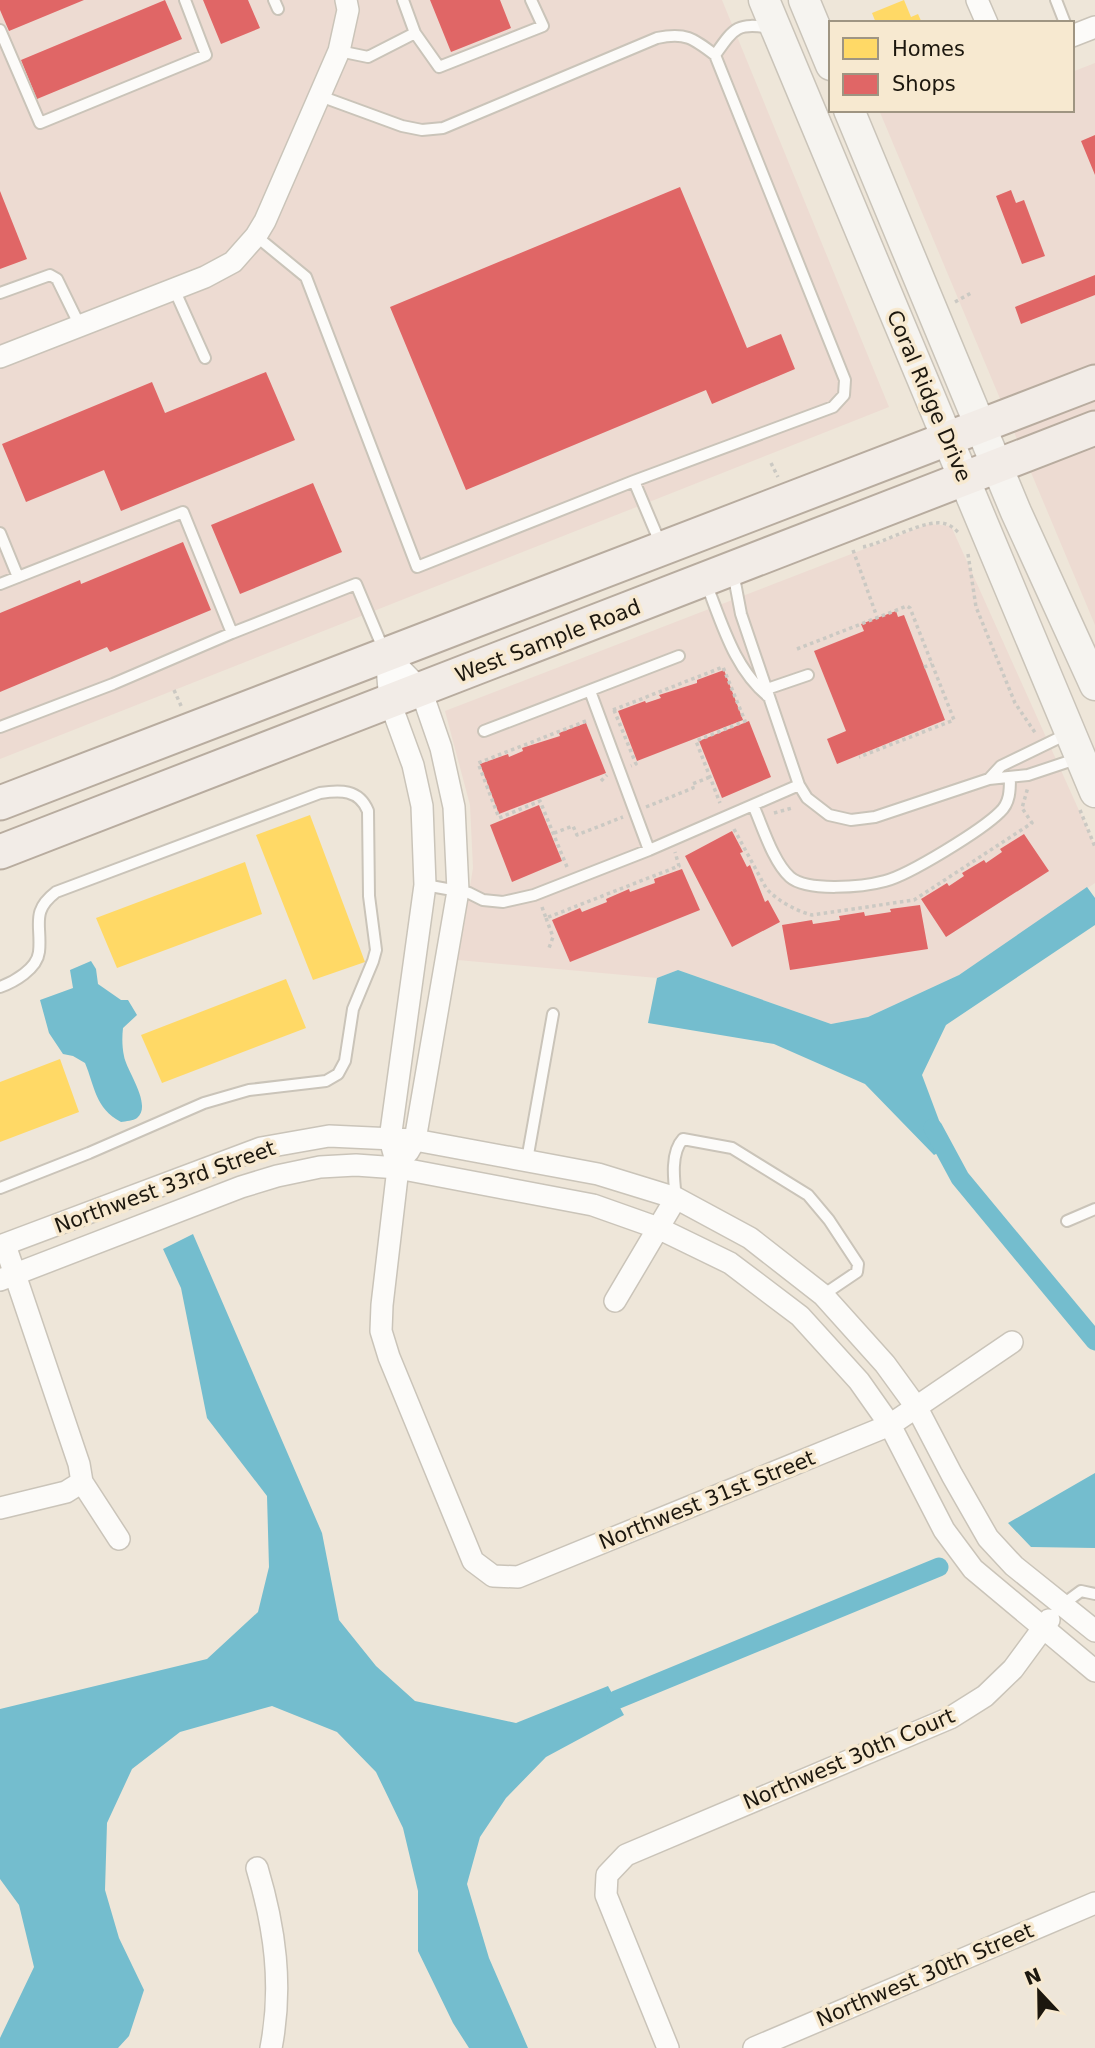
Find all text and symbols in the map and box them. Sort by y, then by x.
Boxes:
legend [829,21,1074,112]
text: Homes [892,37,965,61]
text: Shops [892,72,956,96]
street label: Coral Ridge Drive [882,307,976,485]
street label: West Sample Road [452,595,644,687]
street label: Northwest 33rd Street [51,1136,279,1238]
street label: Northwest 31st Street [595,1446,819,1554]
street label: Northwest 30th Court [740,1704,958,1814]
street label: Northwest 30th Street [813,1918,1037,2032]
north arrow [1004,1957,1074,2027]

